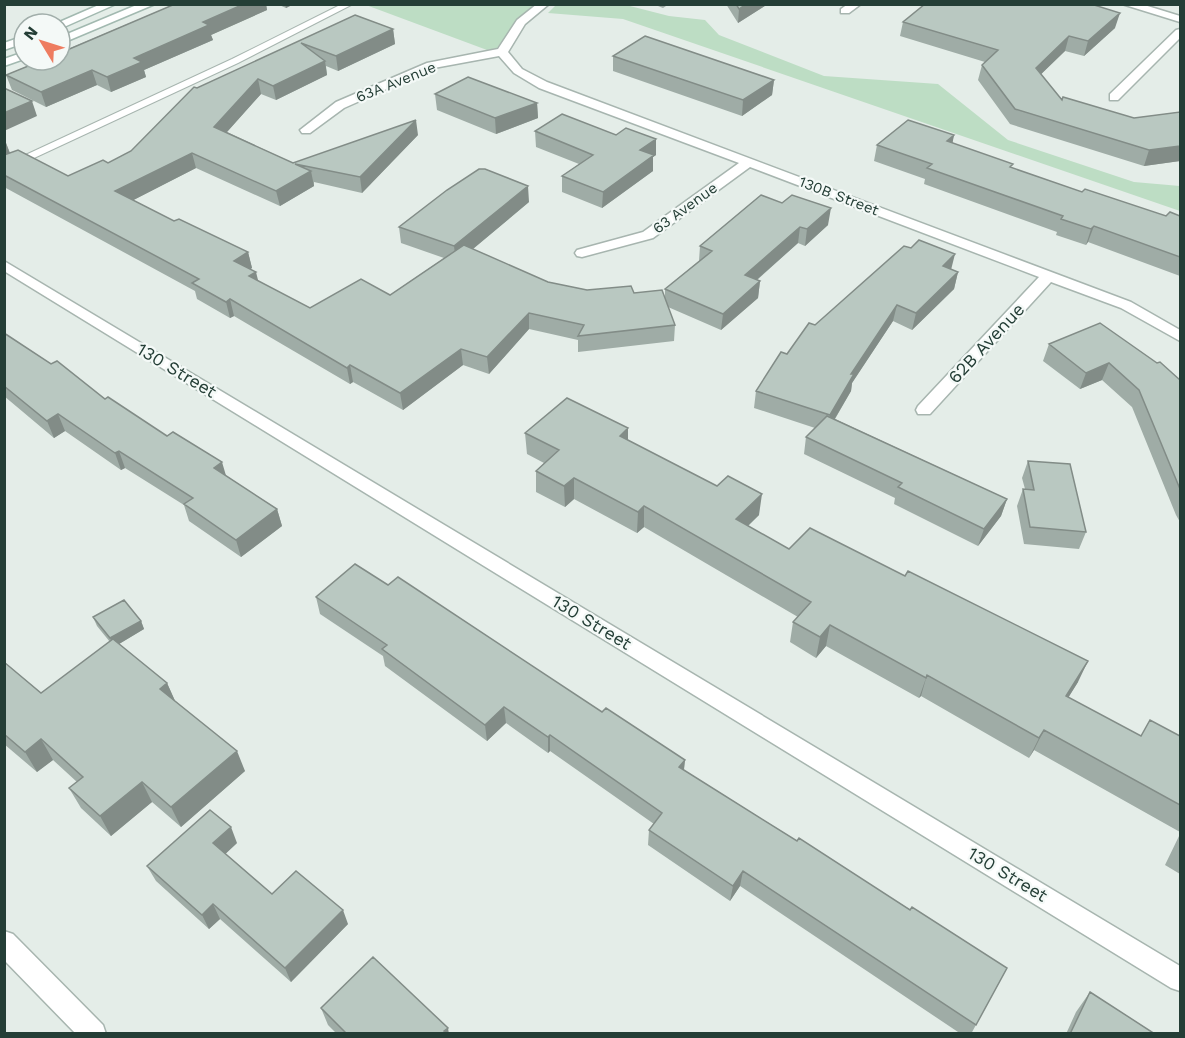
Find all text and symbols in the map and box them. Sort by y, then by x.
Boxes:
north arrow [12,12,72,72]
text: N [19,23,42,44]
street label: 63A Avenue [353,58,439,106]
street label: 130B Street [797,173,882,220]
street label: 63 Avenue [649,179,721,237]
street label: 62B Avenue [943,298,1029,388]
street label: 130 Street [133,338,221,402]
street label: 130 Street [548,590,636,654]
street label: 130 Street [964,842,1052,906]

